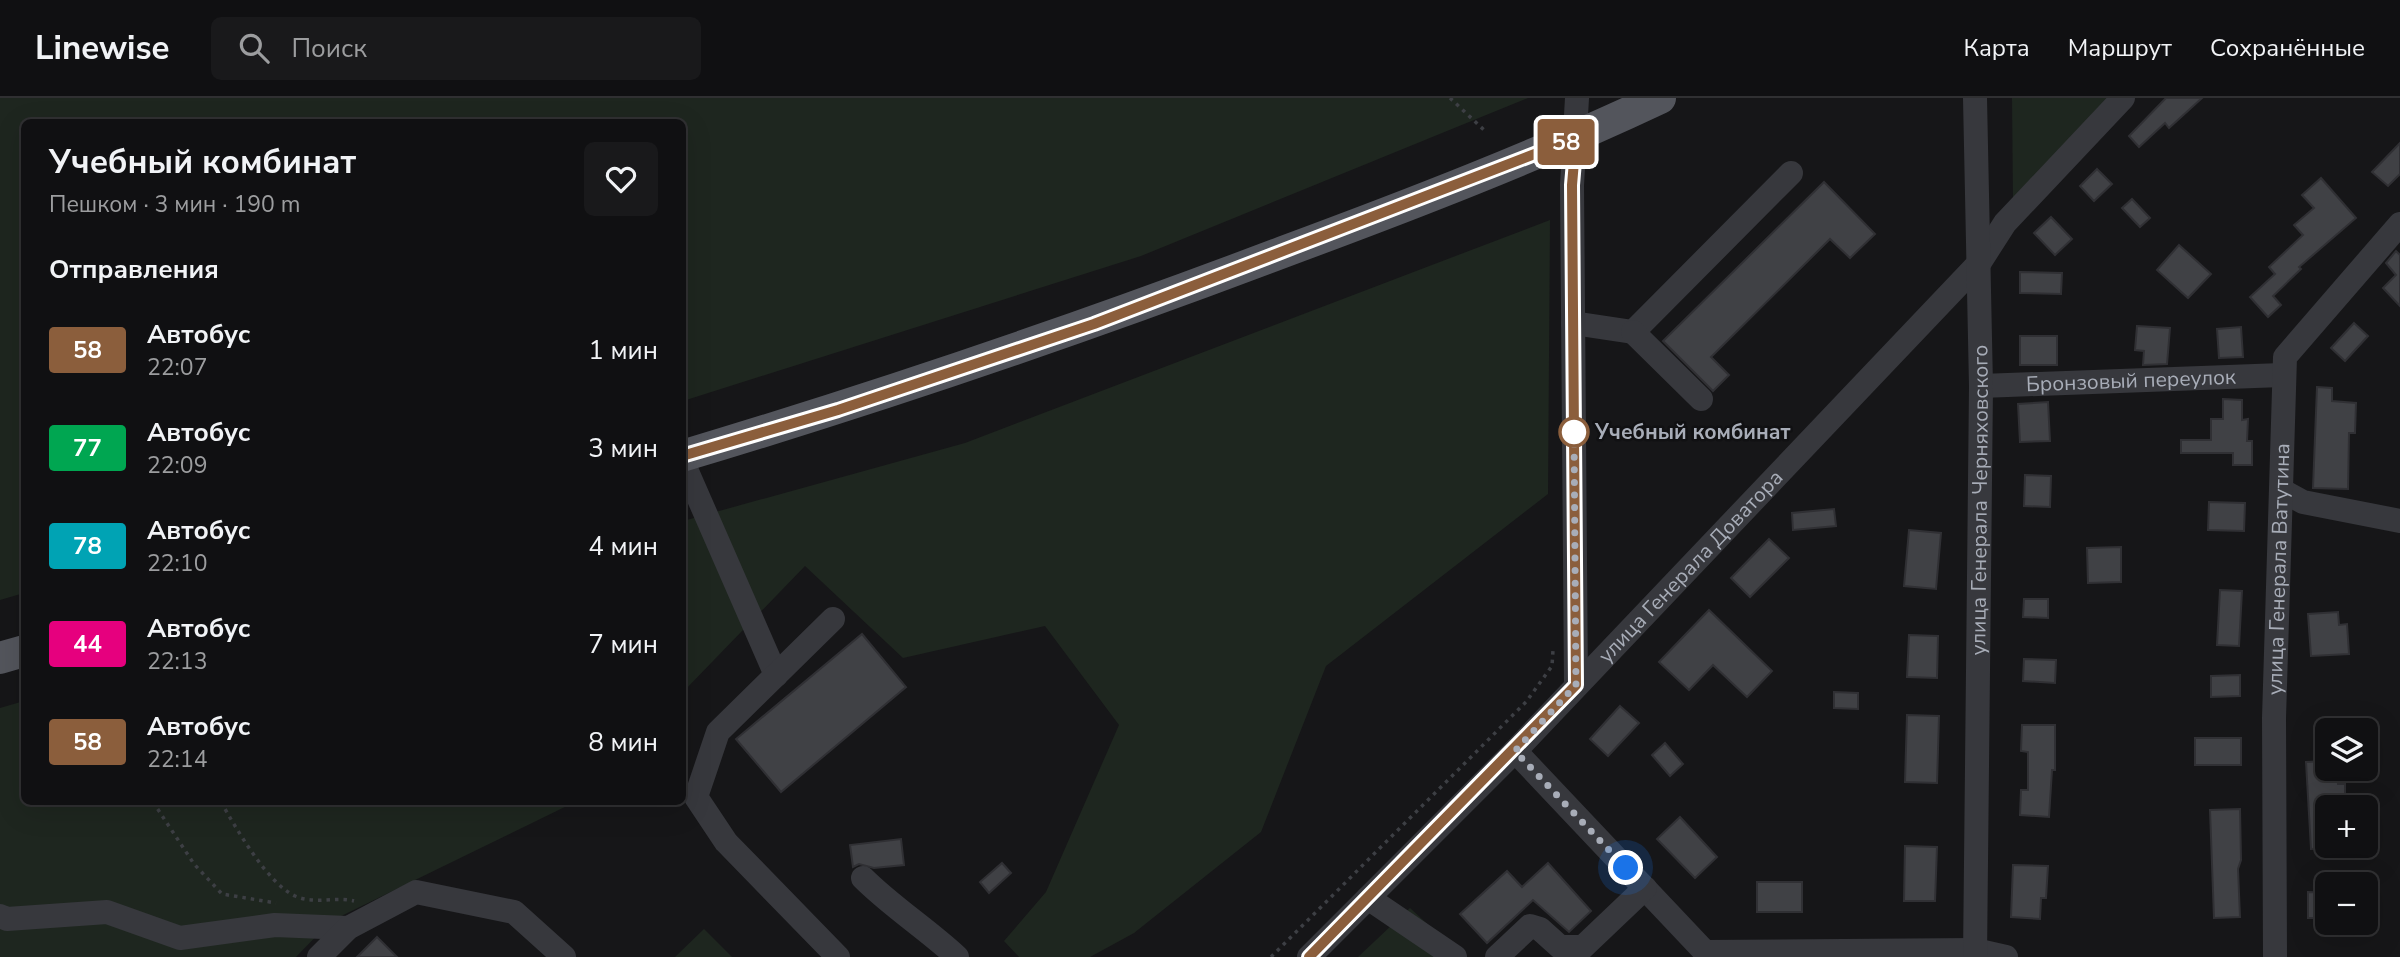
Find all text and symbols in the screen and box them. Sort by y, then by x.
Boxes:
search box [211,17,701,80]
text: Linewise [35,26,169,71]
icon: search [235,29,273,67]
text: Поиск [291,31,367,66]
text: Карта [1964,32,2030,64]
text: Маршрут [2068,32,2172,64]
text: Сохранённые [2210,32,2365,64]
line badge: 58 [1534,119,1598,165]
text: 58 [1552,126,1580,158]
text: Учебный комбинат [49,140,356,185]
button: heart [584,142,658,216]
text: Пешком · 3 мин · 190 m [49,189,300,220]
text: Отправления [49,252,219,287]
text: Автобус [147,317,250,352]
text: 1 мин [588,333,658,368]
text: 58 [73,334,102,366]
street label: улица Генерала Черняховского [1964,344,1995,655]
text: 22:07 [147,352,207,383]
street label: Бронзовый переулок [2025,363,2237,398]
text: Автобус [147,415,250,450]
marker: Учебный комбинат [1559,417,1589,447]
place label: Учебный комбинат [1594,418,1791,446]
text: 3 мин [588,431,658,466]
text: 77 [73,432,102,464]
street label: улица Генерала Ватутина [2261,443,2296,695]
text: 22:09 [147,450,207,481]
street label: улица Генерала Доватора [1592,464,1789,669]
text: Автобус [147,513,250,548]
text: 4 мин [588,529,658,564]
text: 78 [73,530,102,562]
text: 22:10 [147,548,207,579]
text: Автобус [147,611,250,646]
text: 7 мин [588,627,658,662]
text: 44 [73,628,102,660]
text: 22:13 [147,646,207,677]
text: Автобус [147,709,250,744]
map controls [2315,718,2378,935]
button: layers [2315,718,2378,781]
text: 8 мин [588,725,658,760]
text: 58 [73,726,102,758]
text: 22:14 [147,744,207,775]
button: + [2315,795,2378,858]
your location [1608,850,1643,885]
button: − [2315,872,2378,935]

